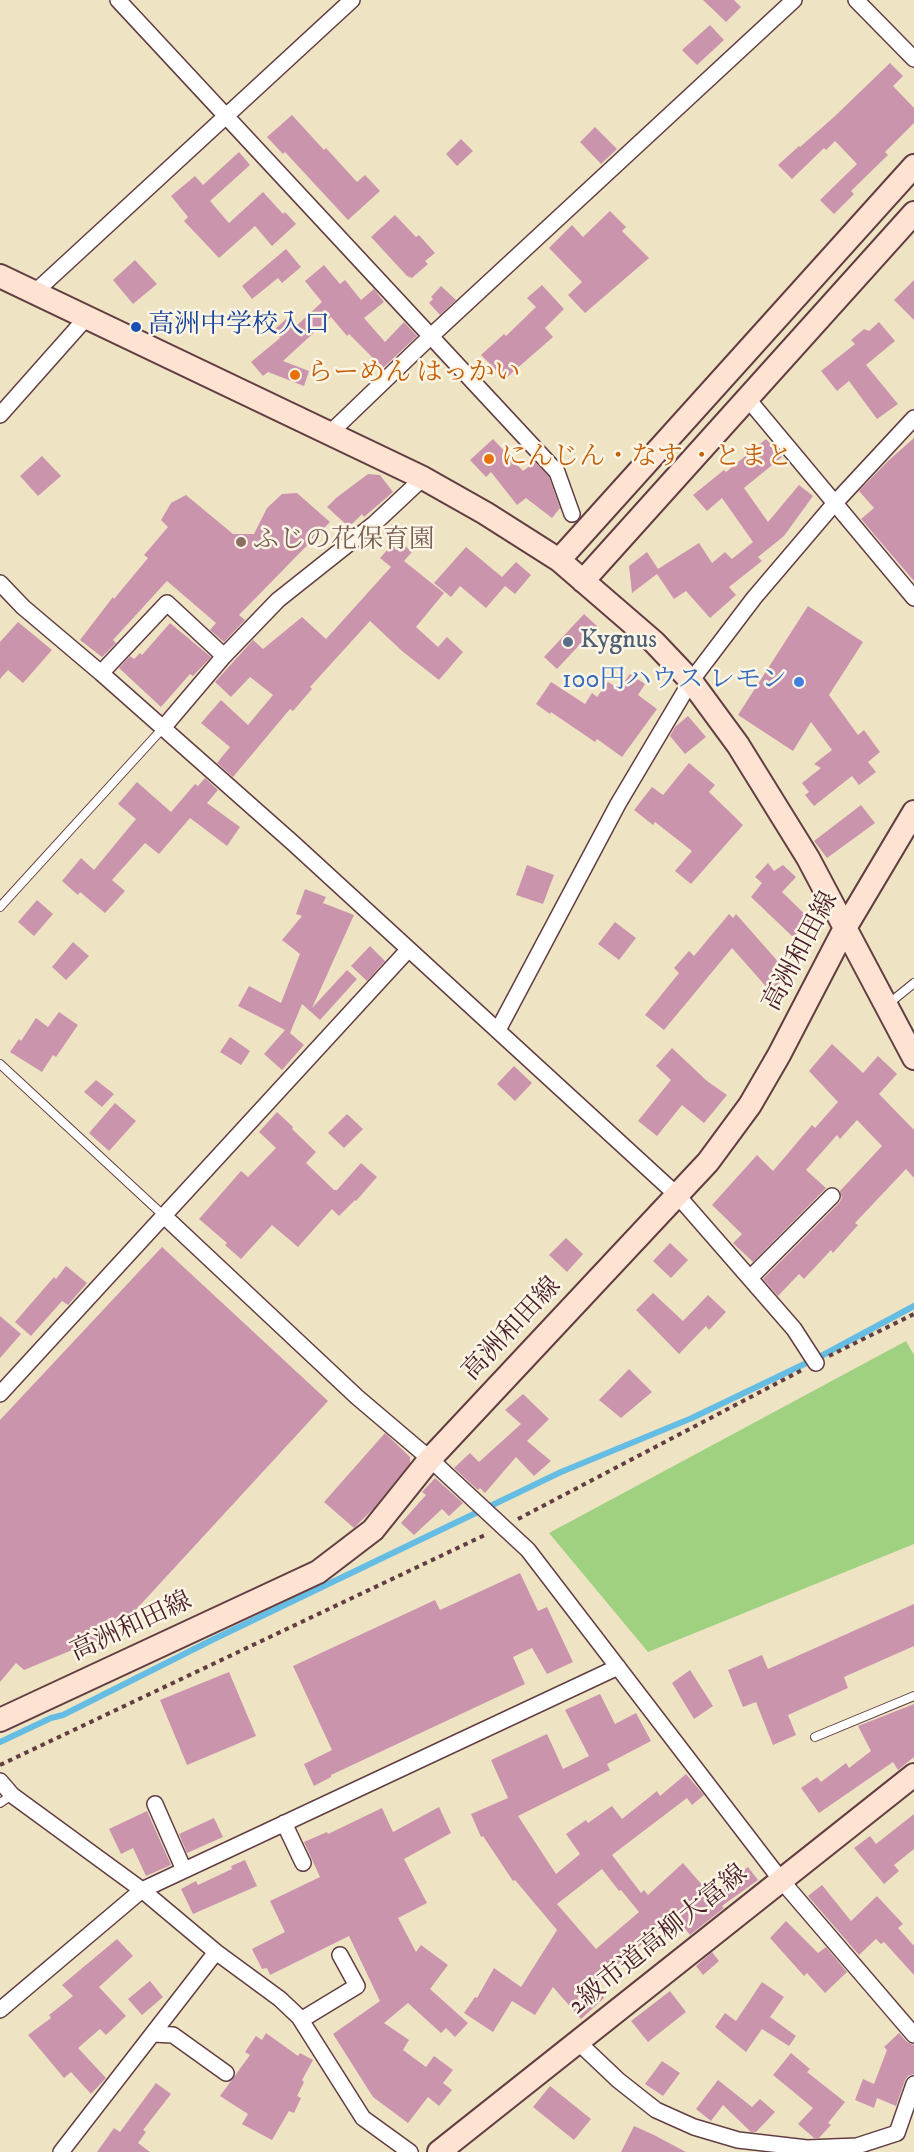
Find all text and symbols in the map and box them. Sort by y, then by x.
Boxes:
place label: 高洲中学校入口 [148,311,330,343]
marker: 高洲中学校入口 [129,320,143,334]
place label: らーめん はっかい [307,359,521,391]
marker: らーめん はっかい [288,368,302,382]
place label: にんじん・なす ・とまと [501,443,793,475]
marker: にんじん・なす ・とまと [482,452,496,466]
place label: ふじの花保育園 [253,526,435,558]
marker: ふじの花保育園 [234,535,248,549]
place label: Kygnus [580,626,657,658]
marker: Kygnus [561,635,575,649]
place label: 100円ハウス レモン [562,666,787,698]
marker: 100円ハウス レモン [792,675,806,689]
street label: 高洲和田線 [758,887,846,1017]
street label: 高洲和田線 [457,1272,569,1388]
street label: 高洲和田線 [66,1586,198,1670]
street label: 2級市道高柳大富線 [563,1859,755,2023]

